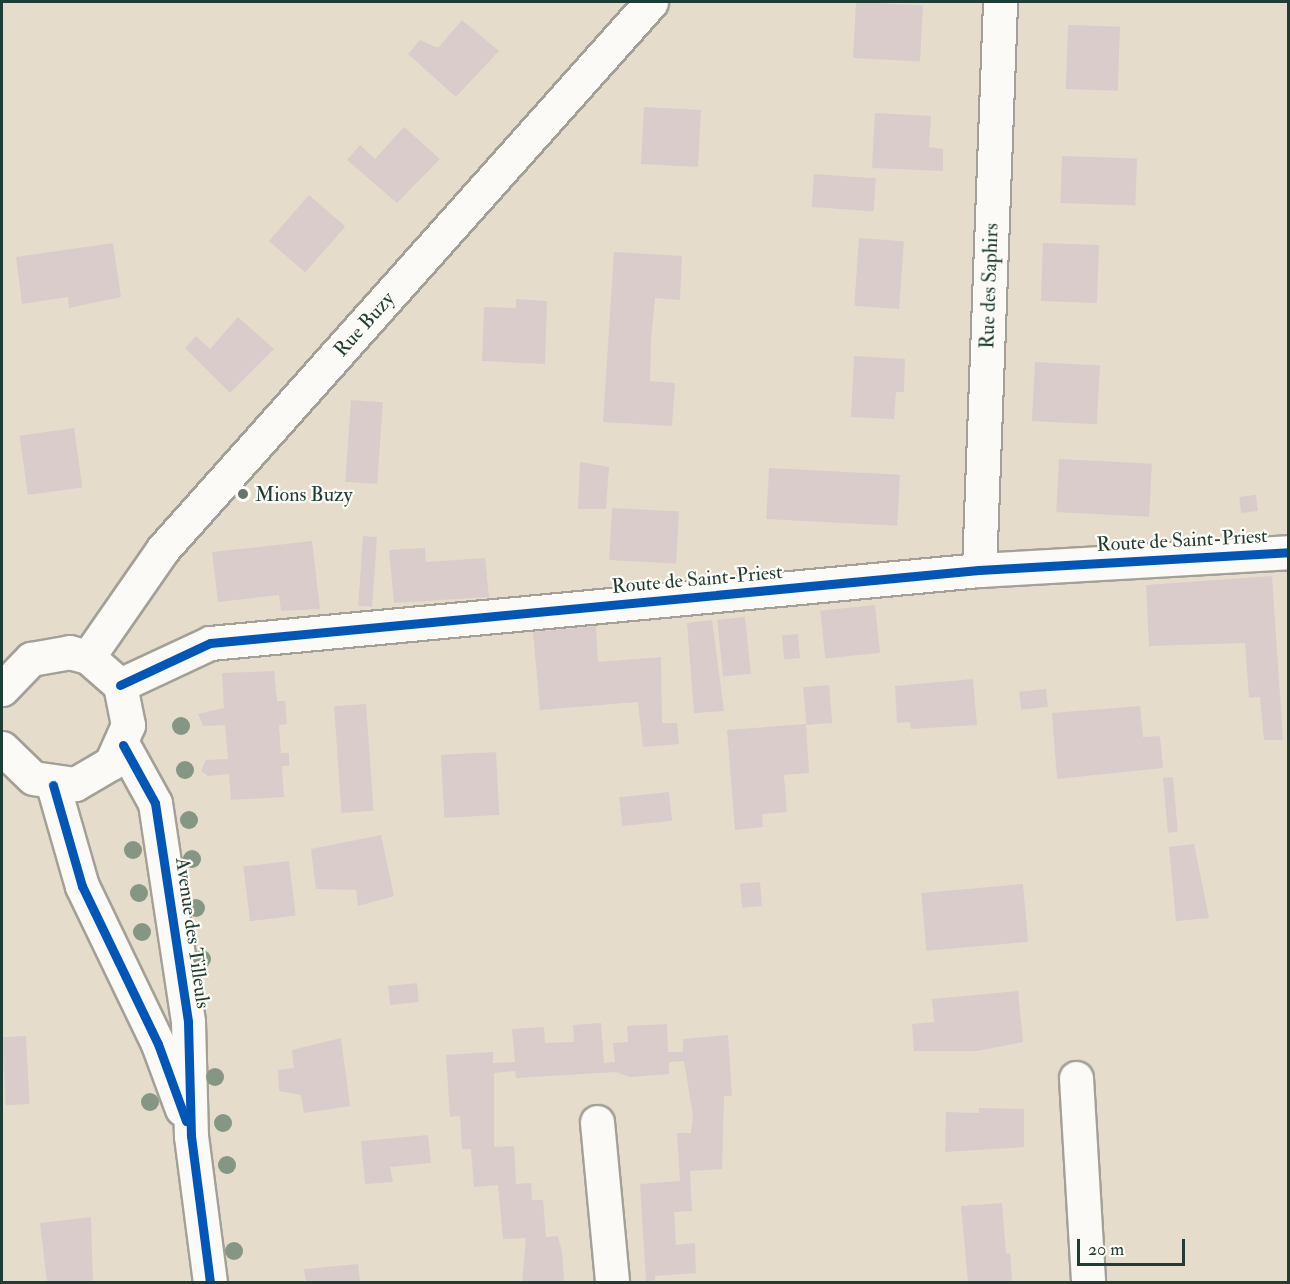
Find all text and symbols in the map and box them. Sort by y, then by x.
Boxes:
street label: Rue des Saphirs [975,223,1003,349]
street label: Rue Buzy [329,287,399,361]
place label: Mions Buzy [255,482,352,506]
marker: Mions Buzy [236,487,250,501]
street label: Route de Saint-Priest [1096,524,1268,556]
street label: Route de Saint-Priest [611,560,783,598]
street label: Avenue des Tilleuls [171,856,215,1010]
scale bar [1080,1227,1188,1265]
text: 20 m [1088,1238,1124,1261]

